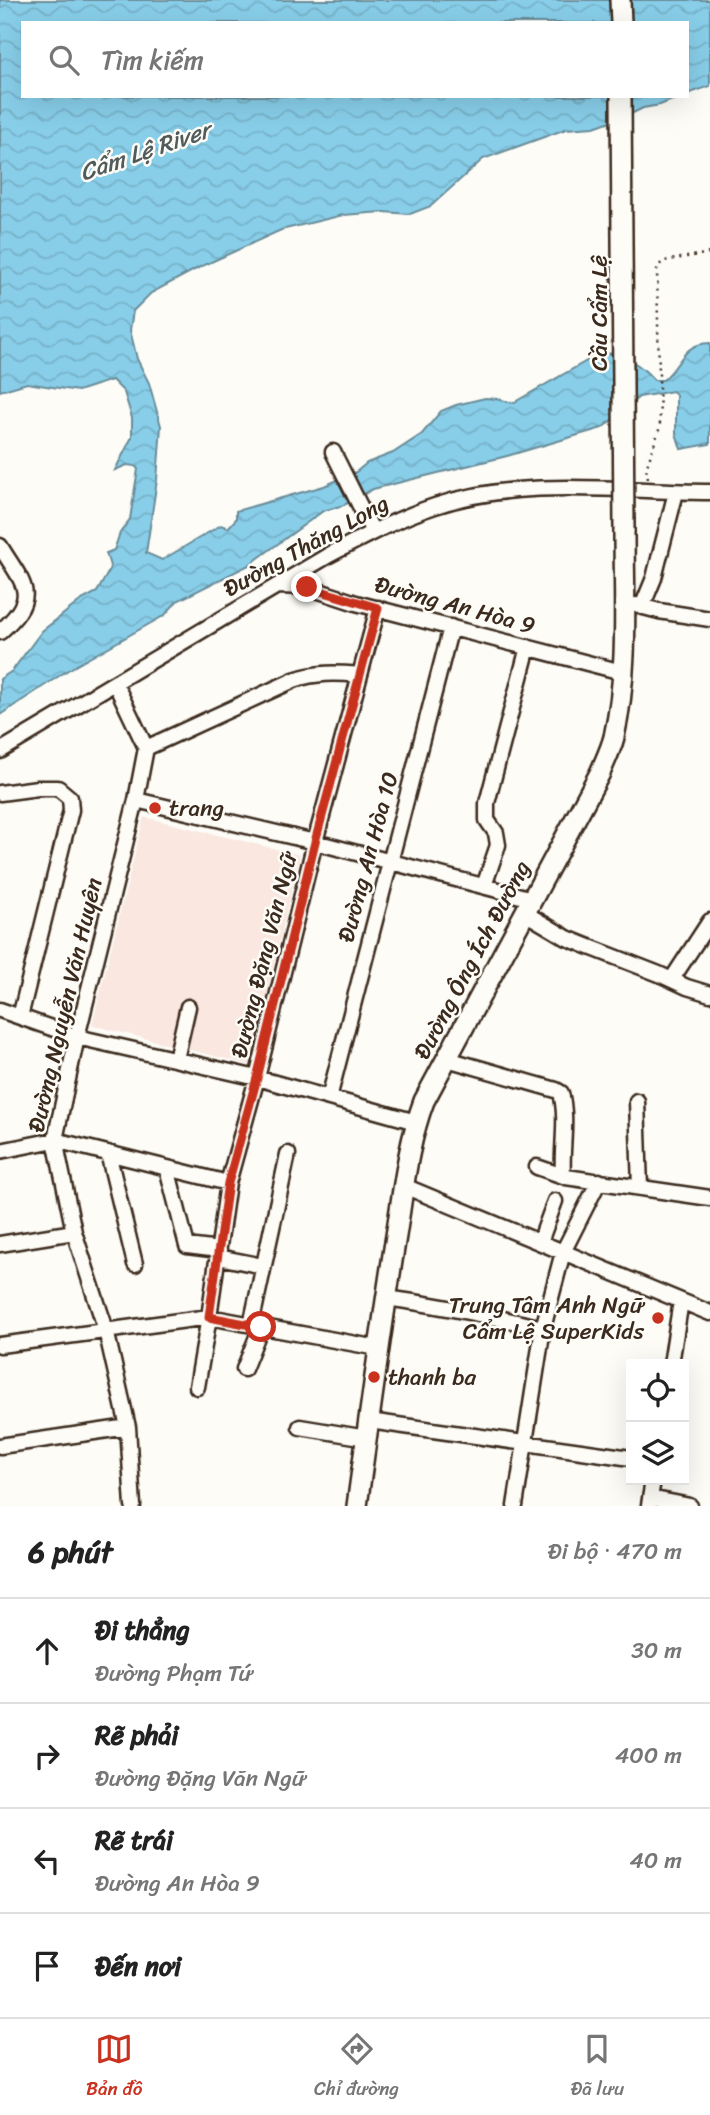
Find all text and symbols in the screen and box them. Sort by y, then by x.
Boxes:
search box [21,21,689,98]
text: Tìm kiếm [101,37,204,83]
icon: search [45,41,83,79]
water label: Cẩm Lệ River [74,108,220,193]
street label: Cầu Cẩm Lệ [579,255,620,371]
street label: Đường Thăng Long [215,483,397,609]
street label: Đường An Hòa 9 [370,564,540,646]
route end [291,571,322,602]
street label: Đường An Hòa 10 [326,767,410,947]
place label: trang [169,788,225,829]
marker: trang [147,800,163,816]
street label: Đường Đặng Văn Ngữ [219,846,310,1062]
street label: Đường Ông Ích Đường [402,853,542,1067]
street label: Đường Nguyễn Văn Huyên [16,874,114,1136]
place label: Trung Tâm Anh Ngữ Cẩm Lệ SuperKids [449,1285,646,1352]
marker: Trung Tâm Anh Ngữ Cẩm Lệ SuperKids [650,1310,666,1326]
route start [245,1311,276,1342]
place label: thanh ba [388,1357,476,1398]
map controls [626,1359,689,1485]
button: locate [626,1359,689,1422]
marker: thanh ba [366,1369,382,1385]
button: layers [626,1422,689,1485]
text: 6 phút [28,1525,113,1579]
text: Đi bộ · 470 m [548,1531,682,1572]
text: Đi thẳng [95,1607,190,1653]
text: 30 m [631,1630,682,1671]
icon: ahead [28,1632,66,1670]
text: Đường Phạm Tứ [95,1653,253,1694]
text: Rẽ phải [95,1712,179,1758]
text: 400 m [615,1735,682,1776]
icon: right [28,1737,66,1775]
text: Đường Đặng Văn Ngữ [95,1758,306,1799]
text: Rẽ trái [95,1817,173,1863]
text: 40 m [629,1840,682,1881]
icon: left [28,1842,66,1880]
text: Đường An Hòa 9 [95,1863,260,1904]
text: Đến nơi [95,1943,181,1989]
icon: arrive [28,1947,66,1985]
tab: Bản đồ [86,2030,142,2105]
tab: Chỉ đường [314,2030,399,2105]
tab: Đã lưu [571,2030,624,2105]

